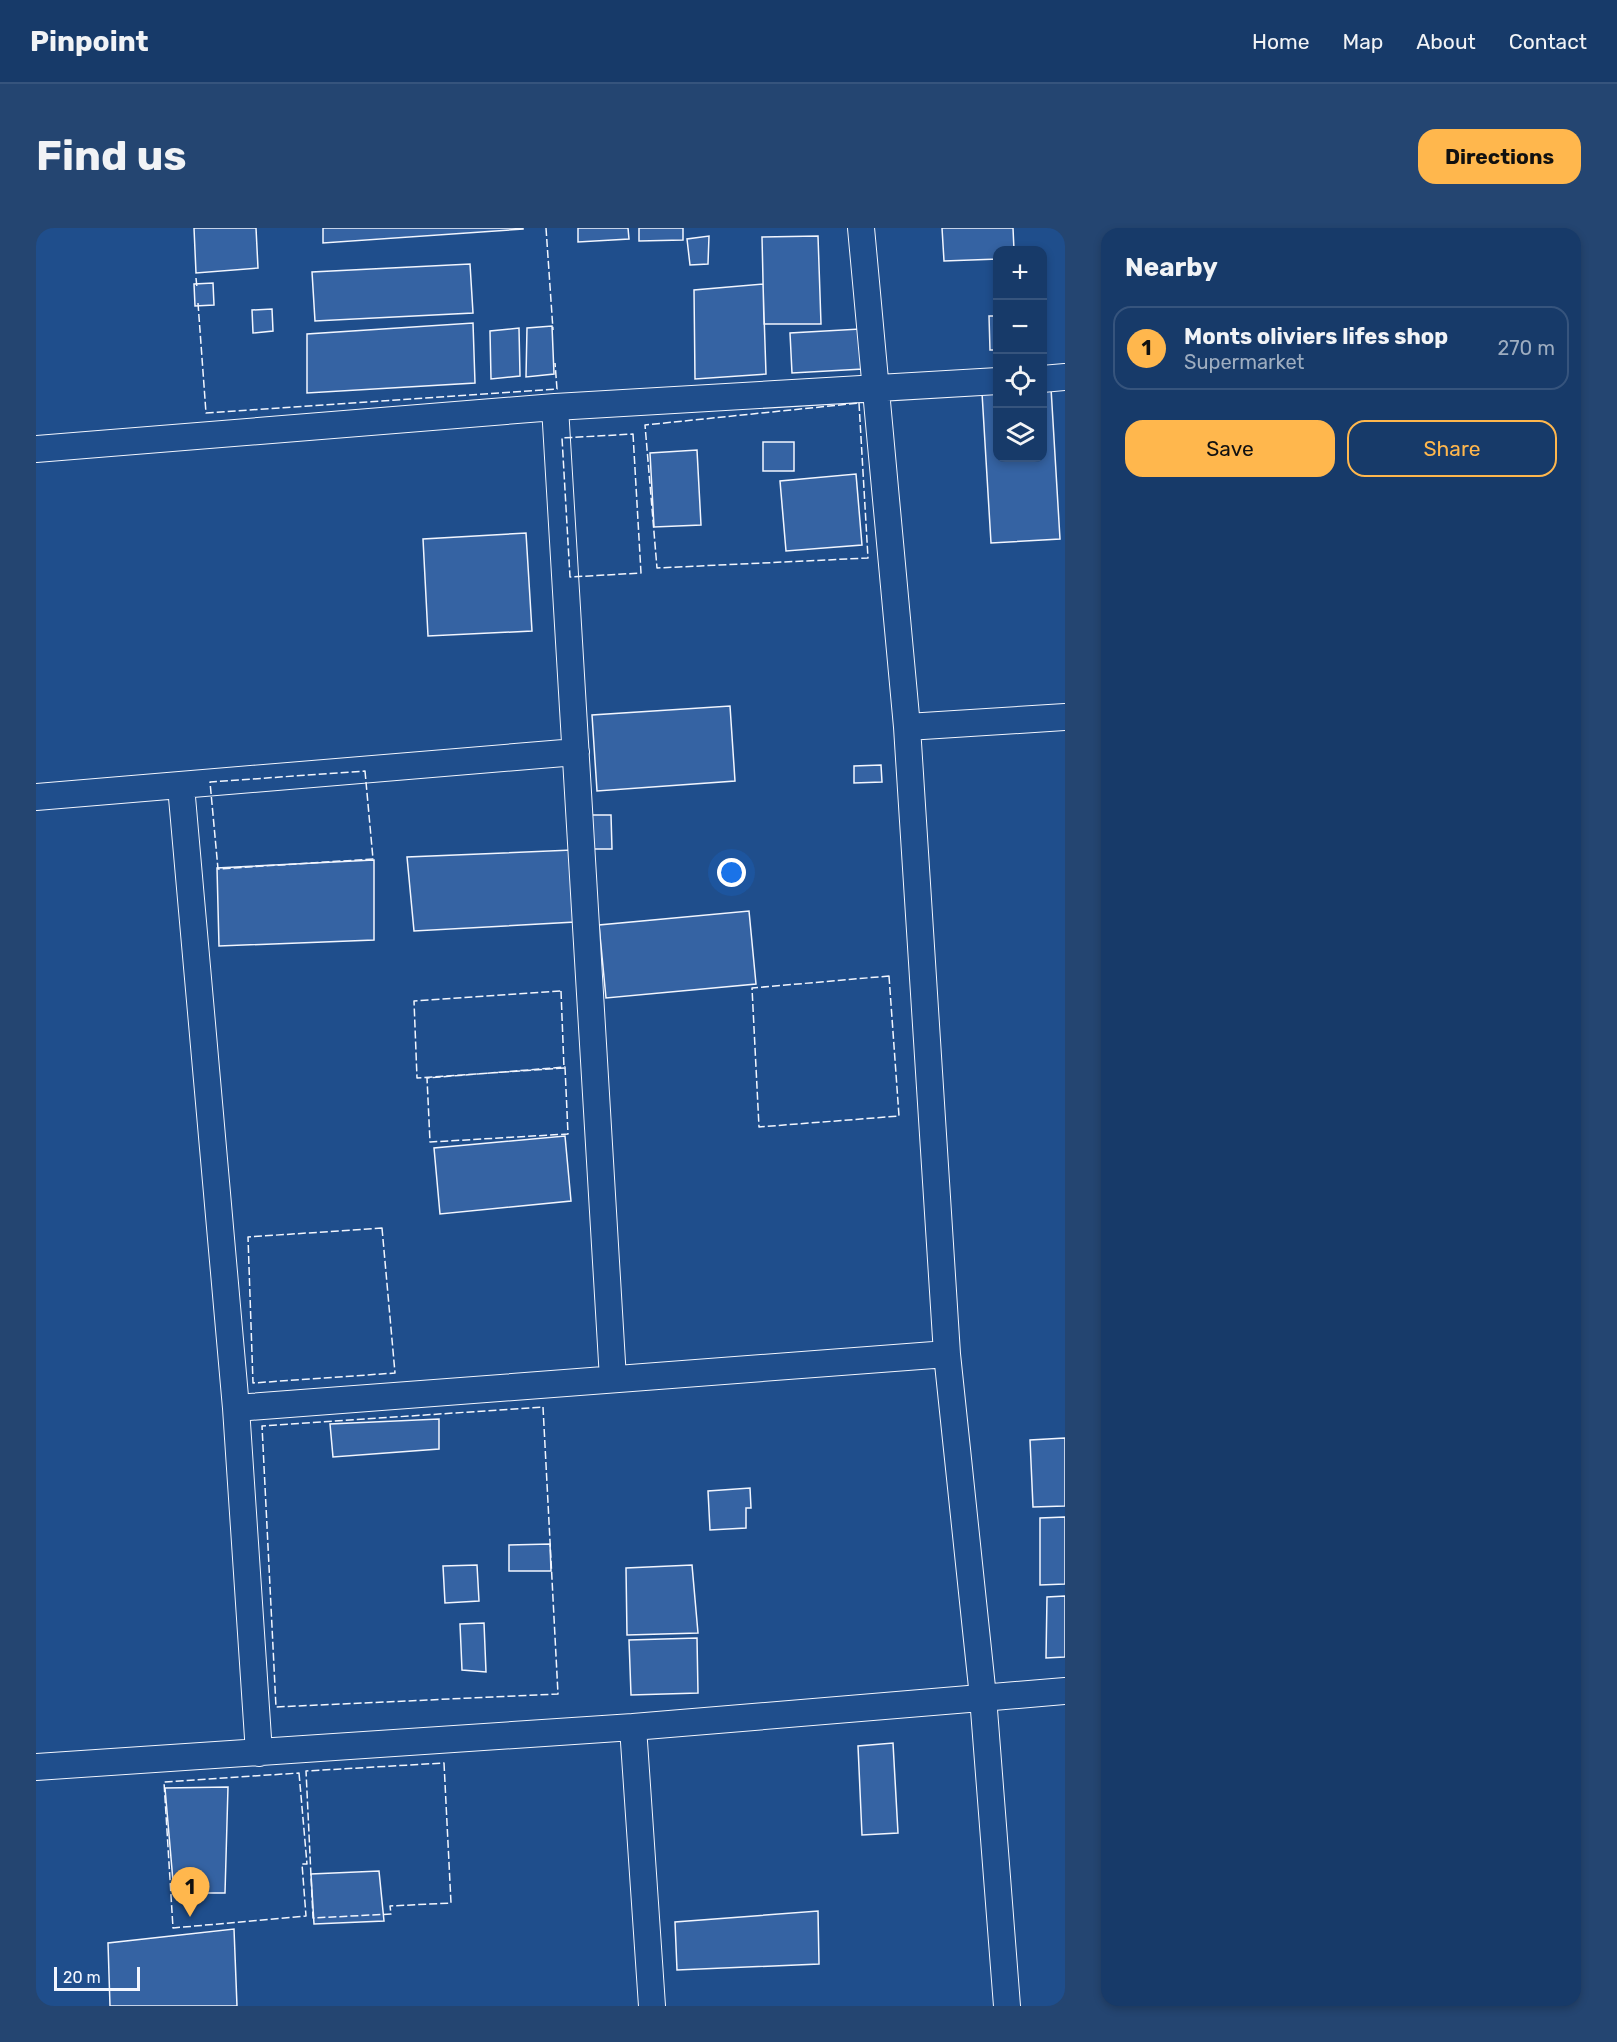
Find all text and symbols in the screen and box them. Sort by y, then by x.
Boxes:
text: Pinpoint [30,25,149,58]
text: Home [1252,29,1309,54]
text: Map [1342,29,1383,54]
text: About [1416,29,1476,54]
text: Contact [1509,29,1587,54]
button: Directions [1418,129,1581,184]
text: Find us [36,131,187,181]
map controls [993,246,1047,462]
button: + [993,246,1047,300]
text: Nearby [1125,252,1218,283]
button: − [993,300,1047,354]
text: Monts oliviers lifes shop [1184,323,1448,350]
text: 1 [1142,336,1151,360]
text: 270 m [1498,336,1555,360]
text: Supermarket [1184,350,1304,374]
button: locate [993,354,1047,408]
button: layers [993,408,1047,462]
button: Save [1125,420,1335,477]
button: Share [1347,420,1557,477]
your location [717,858,746,887]
pin: 1 [170,1868,210,1917]
scale bar [54,1964,140,1992]
text: 20 m [63,1968,101,1987]

